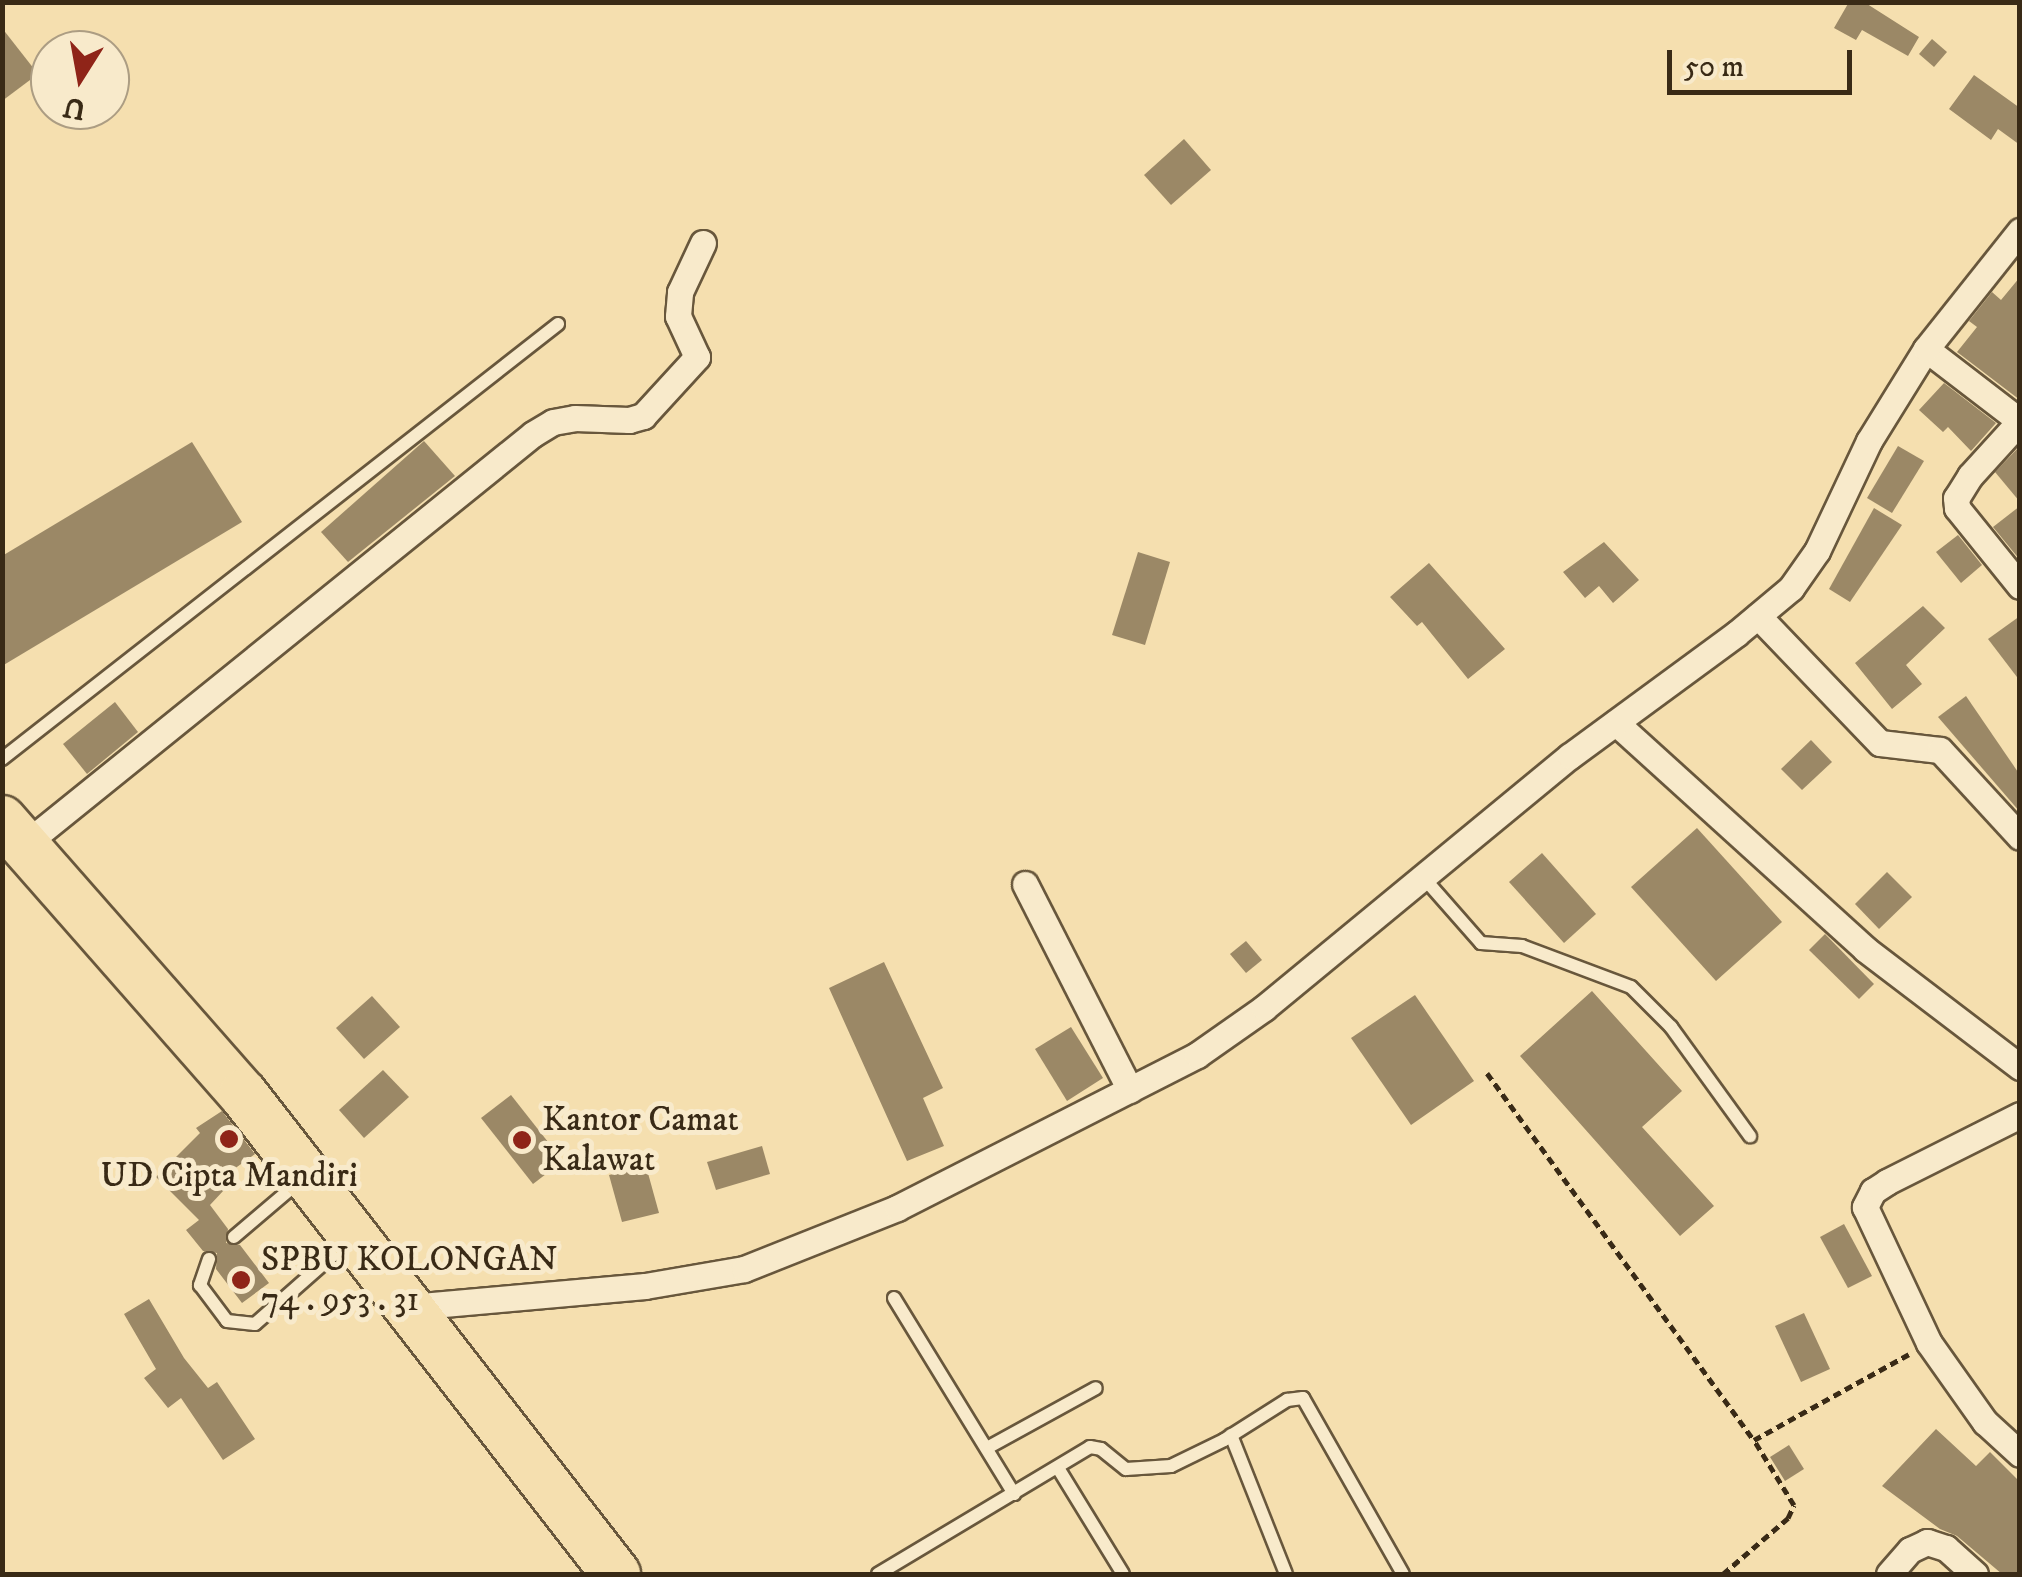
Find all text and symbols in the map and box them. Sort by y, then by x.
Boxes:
north arrow [30,30,130,130]
scale bar [1672,30,1857,92]
text: 50 m [1684,49,1744,86]
text: U [61,89,89,127]
place label: Kantor Camat Kalawat [542,1099,739,1181]
marker: UD Cipta Mandiri [218,1128,240,1150]
marker: Kantor Camat Kalawat [511,1129,533,1151]
place label: UD Cipta Mandiri [100,1155,358,1197]
place label: SPBU KOLONGAN 74 . 953 . 31 [261,1239,558,1321]
marker: SPBU KOLONGAN 74 . 953 . 31 [230,1269,252,1291]

